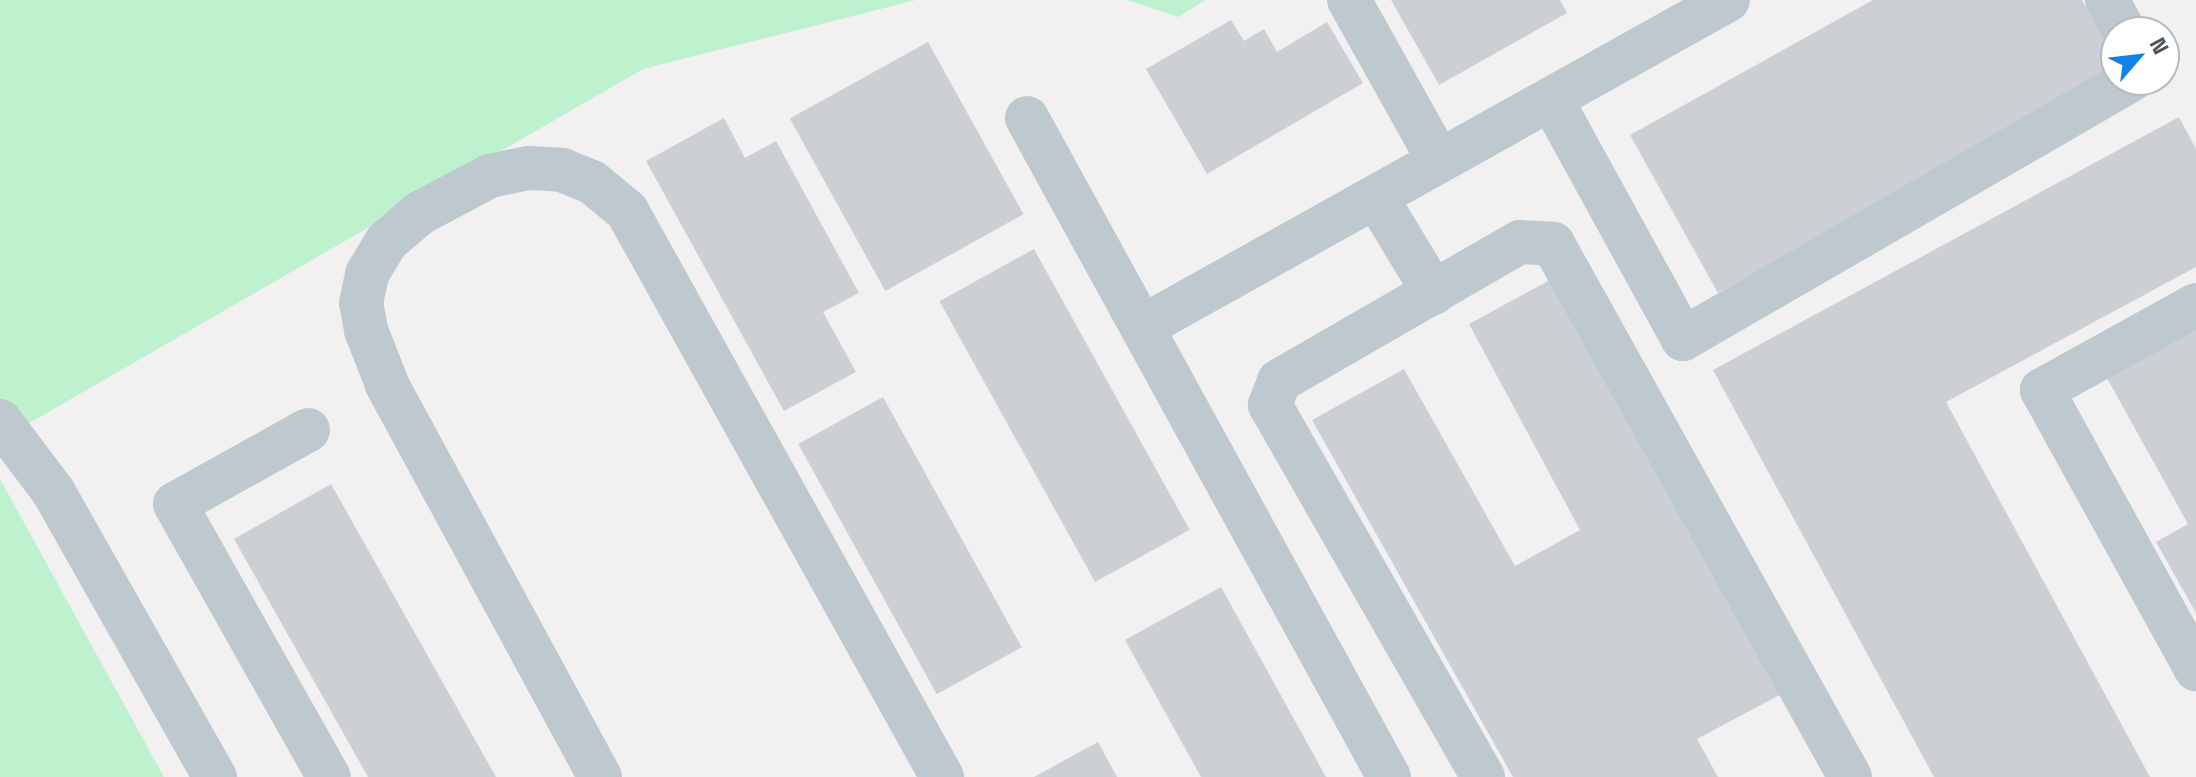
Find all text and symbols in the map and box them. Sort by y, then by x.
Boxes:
north arrow [2100,16,2180,96]
text: N [2144,33,2175,59]

